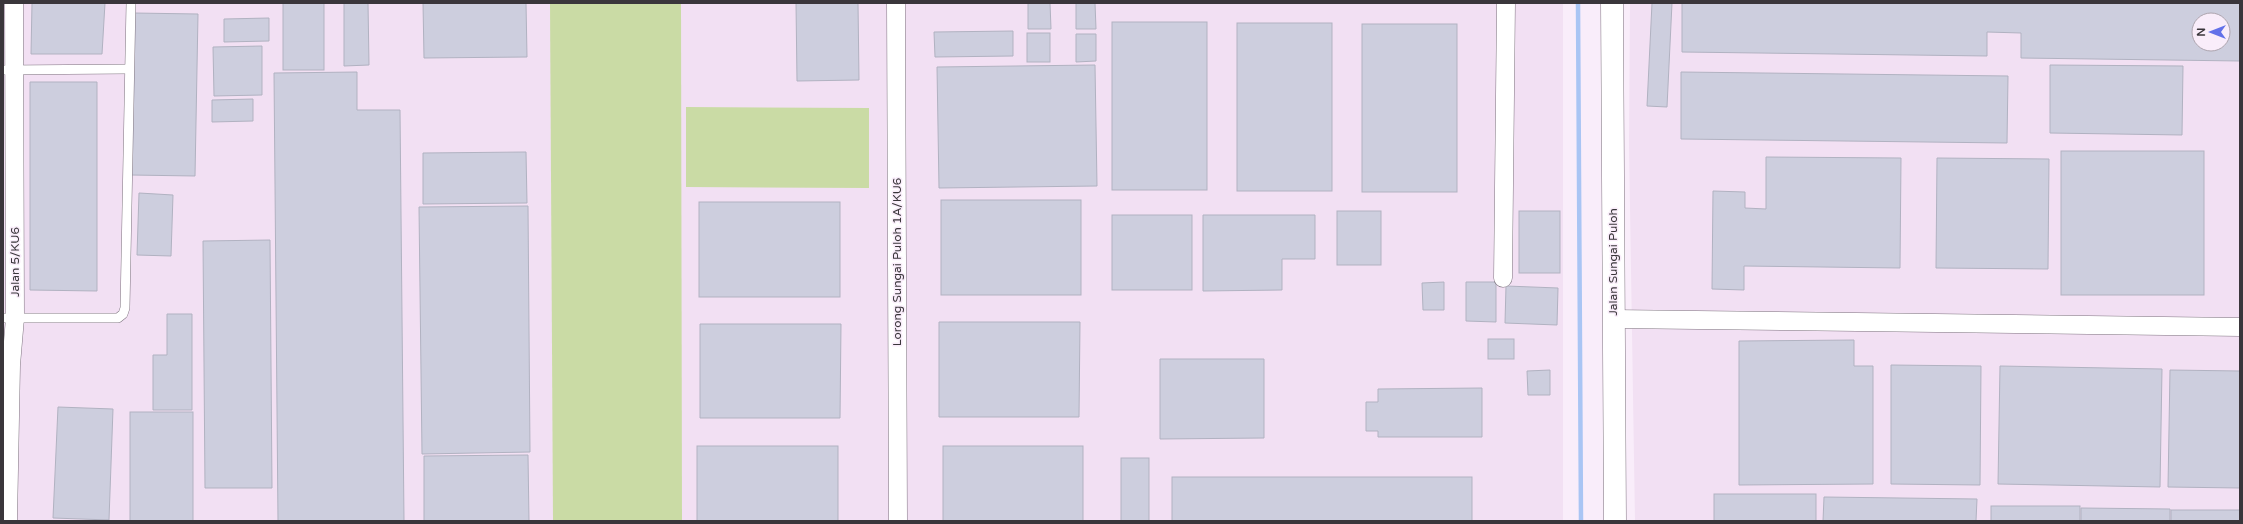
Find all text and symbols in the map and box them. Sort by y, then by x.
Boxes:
north arrow [2191,12,2231,52]
text: N [2195,28,2208,36]
street label: Lorong Sungai Puloh 1A/KU6 [890,178,904,346]
street label: Jalan Sungai Puloh [1606,208,1620,316]
street label: Jalan 5/KU6 [8,227,22,297]

